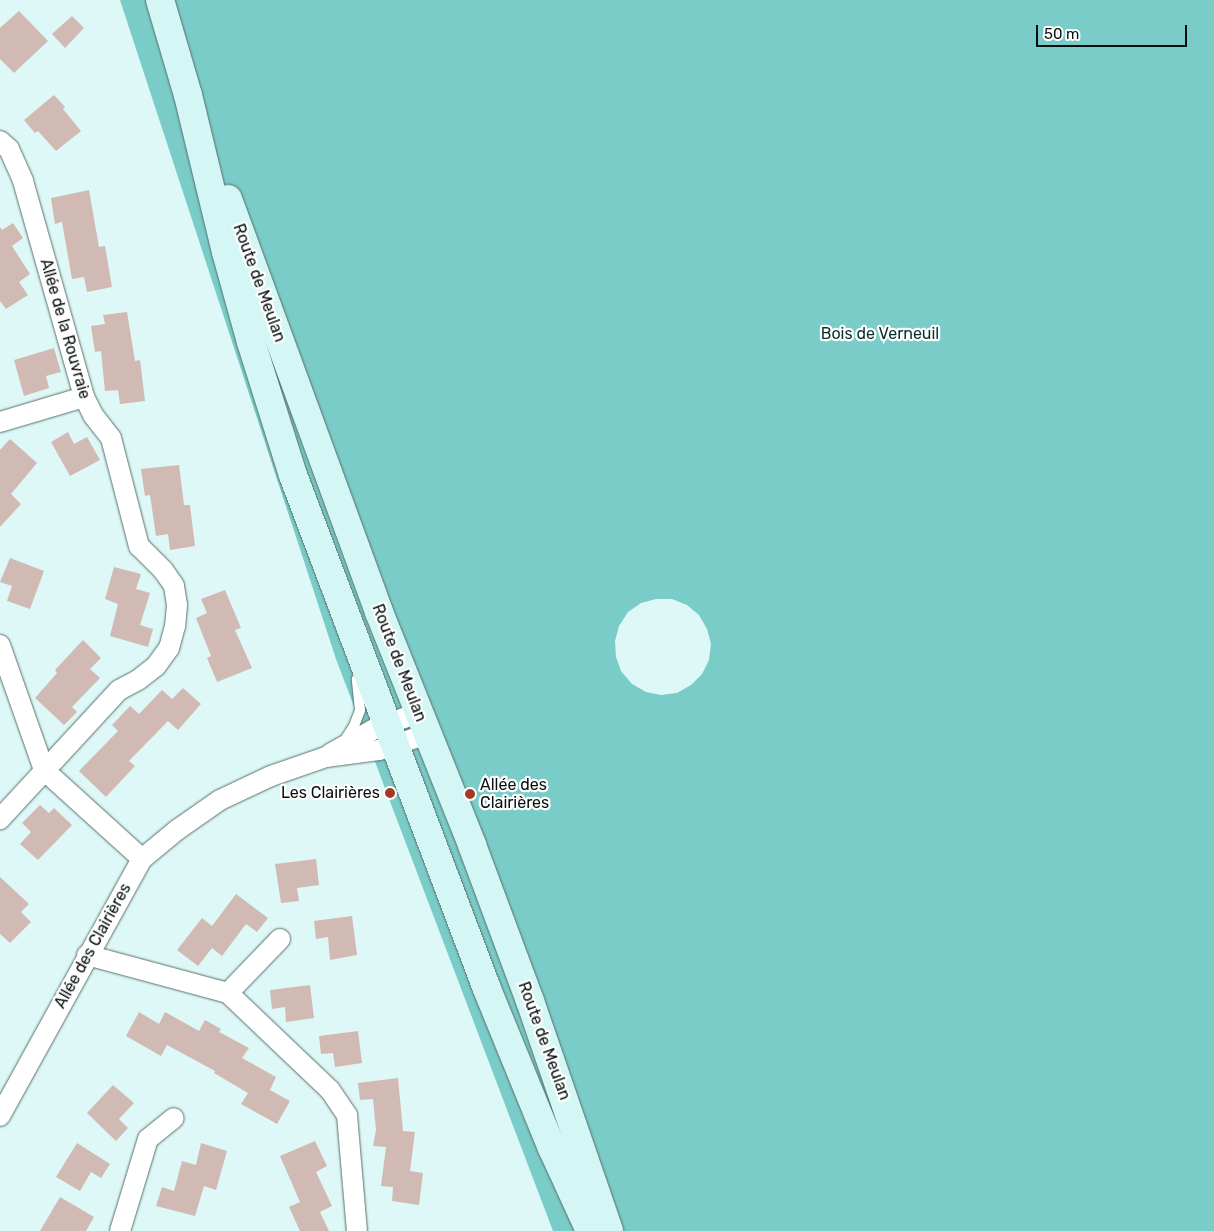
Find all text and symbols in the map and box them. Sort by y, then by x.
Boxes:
scale bar [1039,15,1190,47]
text: 50 m [1044,25,1079,43]
street label: Route de Meulan [229,221,289,345]
street label: Allée de la Rouvraie [36,257,94,401]
park label: Bois de Verneuil [821,324,939,344]
street label: Route de Meulan [368,601,430,725]
place label: Allée des Clairières [480,775,549,813]
place label: Les Clairières [281,783,380,803]
marker: Les Clairières [384,787,396,799]
marker: Allée des Clairières [464,788,476,800]
street label: Allée des Clairières [51,880,135,1012]
street label: Route de Meulan [514,979,574,1103]

